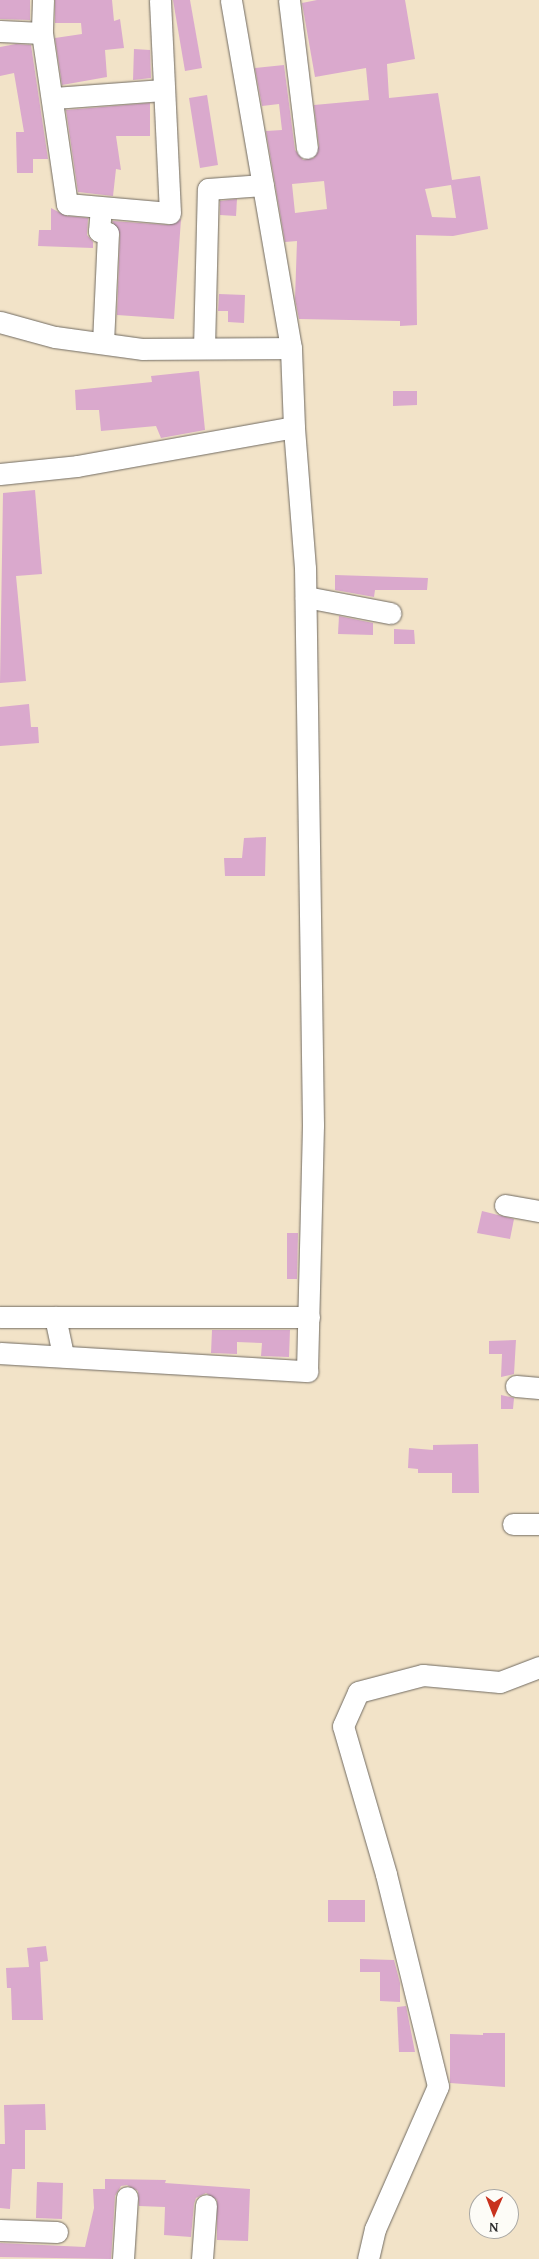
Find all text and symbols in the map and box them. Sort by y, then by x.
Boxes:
north arrow [469,2189,519,2239]
text: N [489,2218,499,2238]

